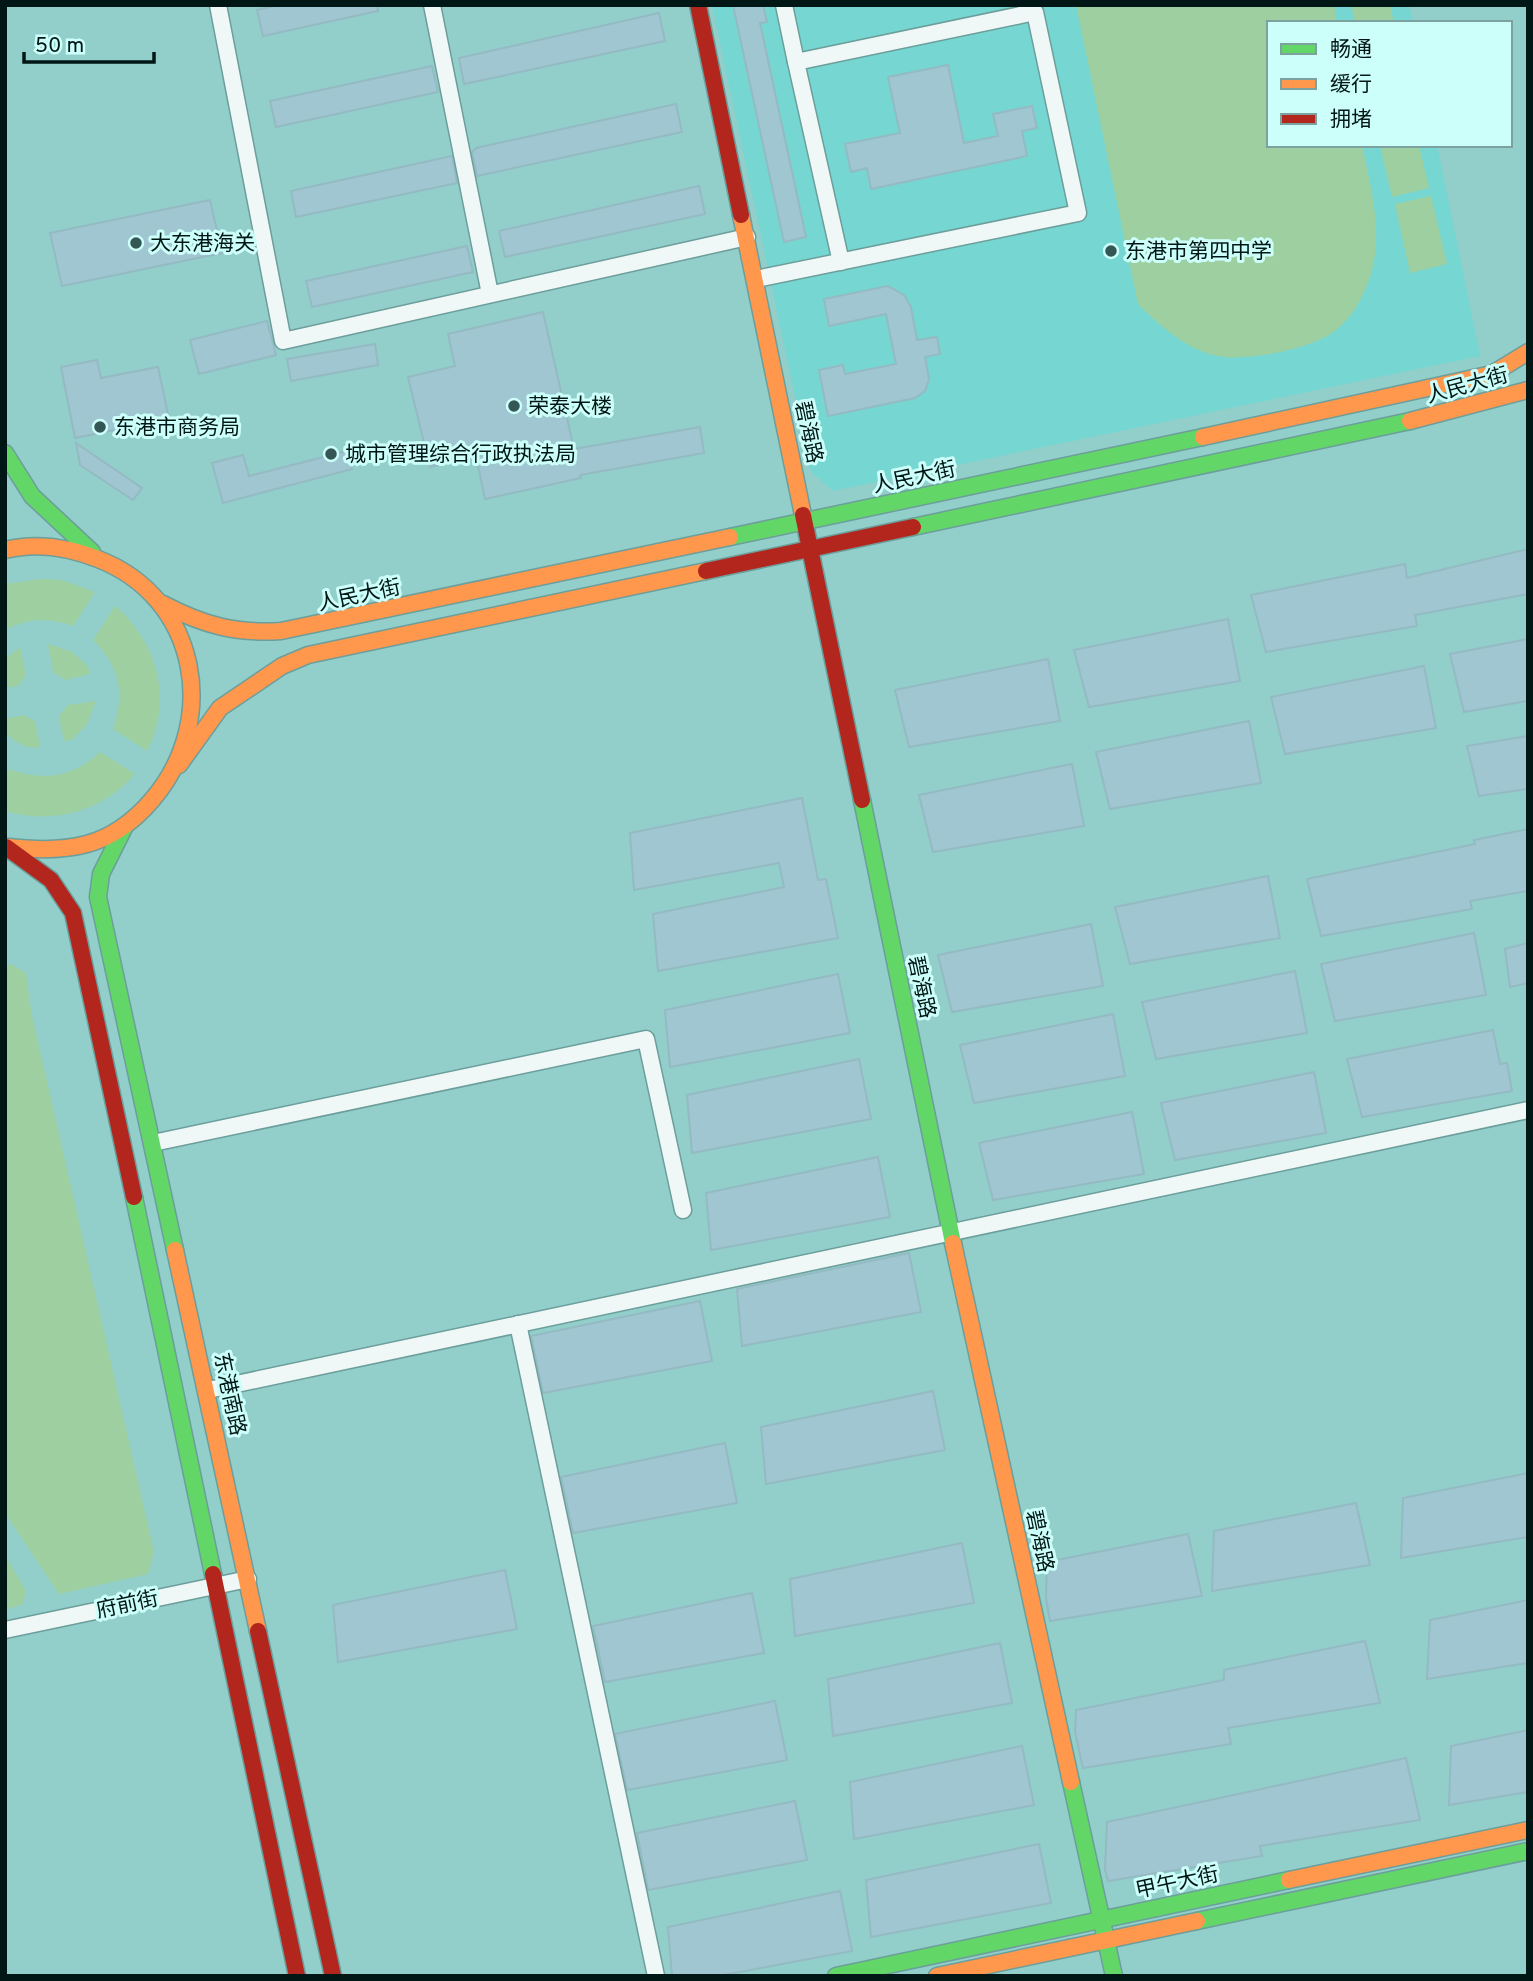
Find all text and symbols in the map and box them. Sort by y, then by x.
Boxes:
scale bar [24,21,154,65]
legend [1267,21,1512,147]
text: 50 m [35,33,84,60]
text: 畅通 [1330,37,1372,64]
text: 缓行 [1330,72,1372,99]
text: 拥堵 [1330,107,1372,134]
place label: 大东港海关 [150,231,255,258]
marker: 大东港海关 [128,235,144,251]
place label: 东港市第四中学 [1125,239,1272,266]
marker: 东港市第四中学 [1103,243,1119,259]
street label: 人民大街 [1423,363,1511,410]
place label: 荣泰大楼 [528,394,612,421]
marker: 荣泰大楼 [506,398,522,414]
street label: 碧海路 [788,399,827,466]
place label: 东港市商务局 [114,415,240,442]
marker: 东港市商务局 [92,419,108,435]
place label: 城市管理综合行政执法局 [345,442,576,469]
marker: 城市管理综合行政执法局 [323,446,339,462]
street label: 人民大街 [870,457,958,500]
street label: 人民大街 [315,575,403,618]
street label: 碧海路 [901,954,940,1021]
street label: 东港南路 [207,1350,250,1438]
street label: 碧海路 [1019,1508,1058,1575]
street label: 府前街 [94,1586,161,1625]
street label: 甲午大街 [1133,1862,1221,1905]

